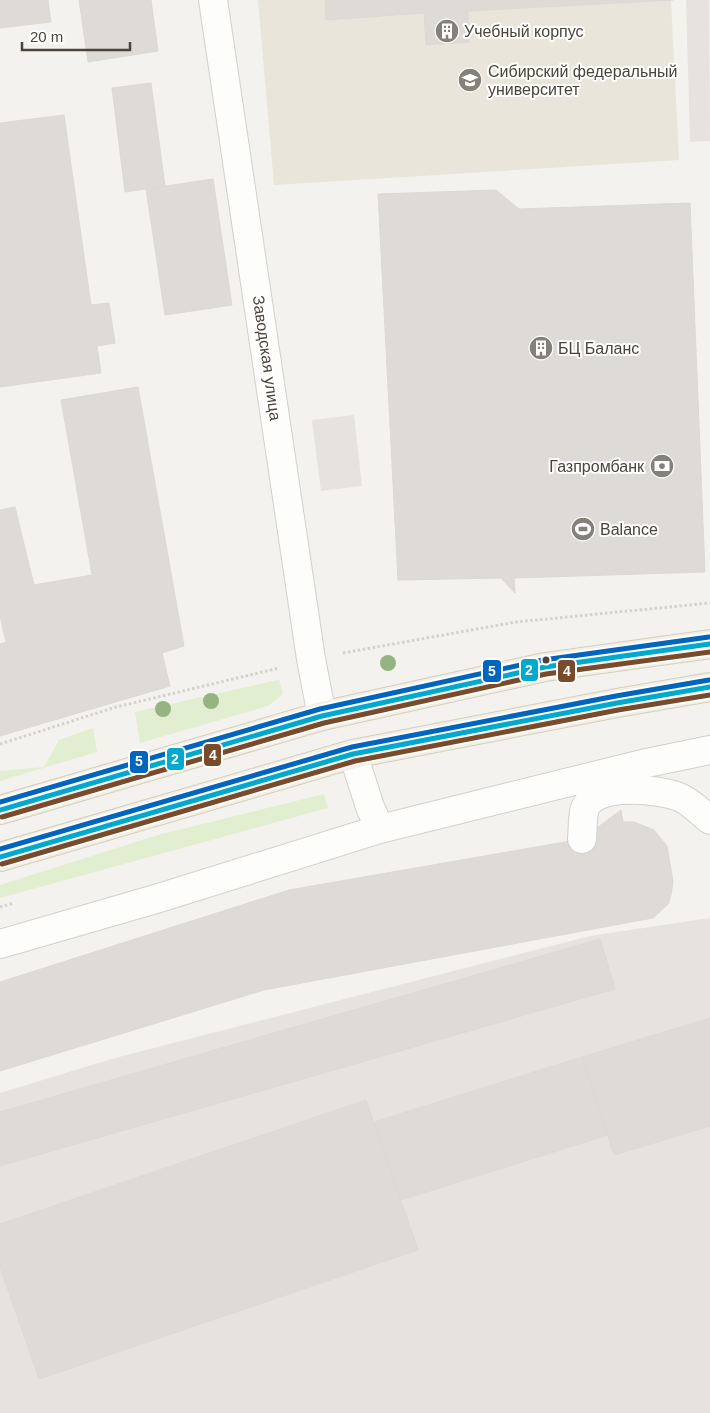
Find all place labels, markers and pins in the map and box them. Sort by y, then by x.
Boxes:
building icon: Учебный корпус [434,18,460,44]
place label: Учебный корпус [464,23,584,40]
place label: Сибирский федеральный университет [488,63,678,98]
school or university icon: Сибирский федеральный университет [457,67,483,93]
building icon: БЦ Баланс [528,335,554,361]
place label: БЦ Баланс [558,340,639,357]
bank icon: Газпромбанк [649,453,675,479]
place label: Газпромбанк [549,458,645,475]
sports icon: Balance [570,516,596,542]
place label: Balance [600,521,658,538]
unlabelled marker [541,655,551,665]

